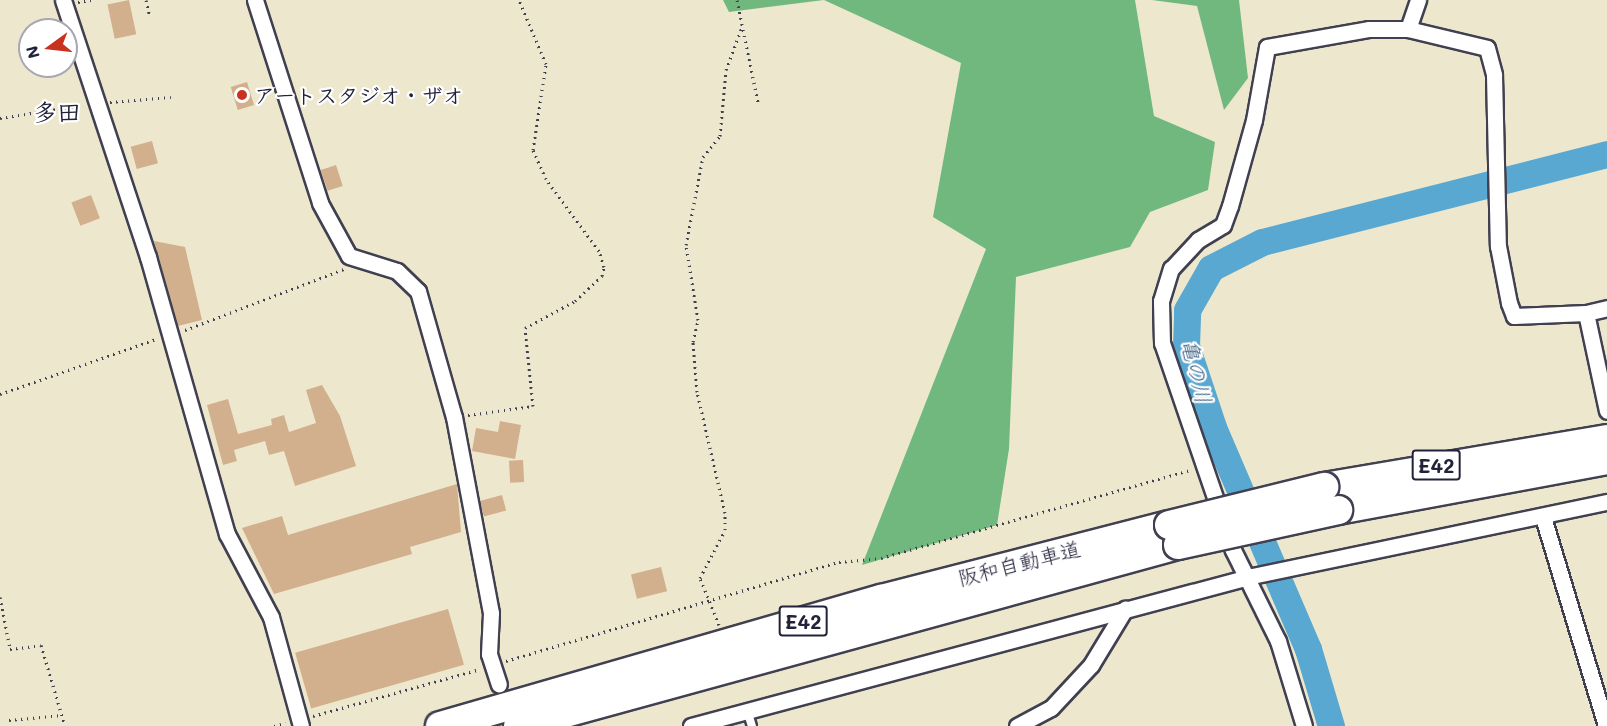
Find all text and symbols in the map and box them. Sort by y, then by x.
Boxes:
north arrow [18,18,78,78]
text: N [20,44,44,61]
place label: アートスタジオ・ザオ [254,82,463,108]
marker: アートスタジオ・ザオ [235,88,249,102]
district label: 多田 [33,98,81,126]
water label: 亀の川 [1176,336,1218,406]
road number: E42 [1410,448,1462,482]
street label: 阪和自動車道 [955,536,1083,590]
road number: E42 [778,604,828,638]

